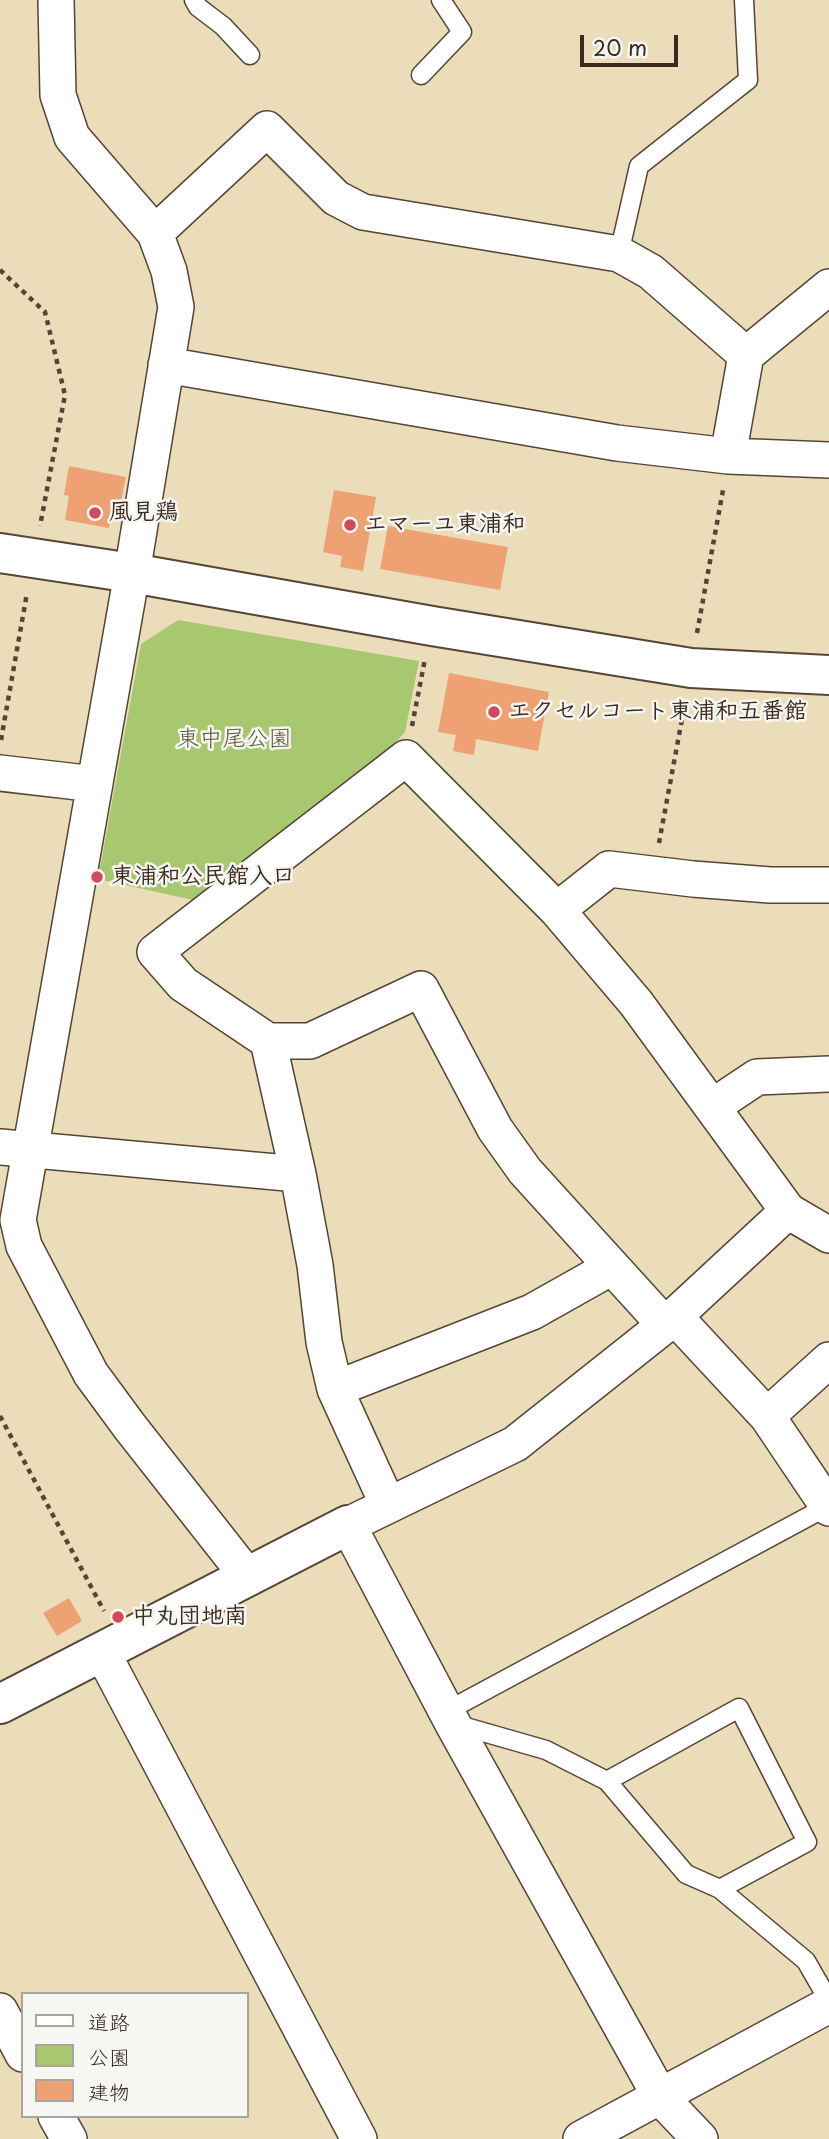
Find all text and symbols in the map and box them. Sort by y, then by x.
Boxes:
scale bar [584,21,682,65]
text: 20 m [593,31,647,63]
place label: 風見鶏 [109,499,178,527]
marker: 風見鶏 [87,505,103,521]
place label: エマーユ東浦和 [364,511,525,539]
marker: エマーユ東浦和 [342,517,358,533]
place label: エクセルコート東浦和五番館 [508,698,807,726]
marker: エクセルコート東浦和五番館 [486,704,502,720]
park label: 東中尾公園 [177,726,291,754]
place label: 東浦和公民館入口 [111,863,295,891]
marker: 東浦和公民館入口 [89,869,105,885]
place label: 中丸団地南 [132,1603,247,1631]
marker: 中丸団地南 [110,1609,126,1625]
legend [21,1992,248,2118]
text: 道路 [88,2005,130,2037]
text: 公園 [88,2040,130,2072]
text: 建物 [88,2075,130,2107]

